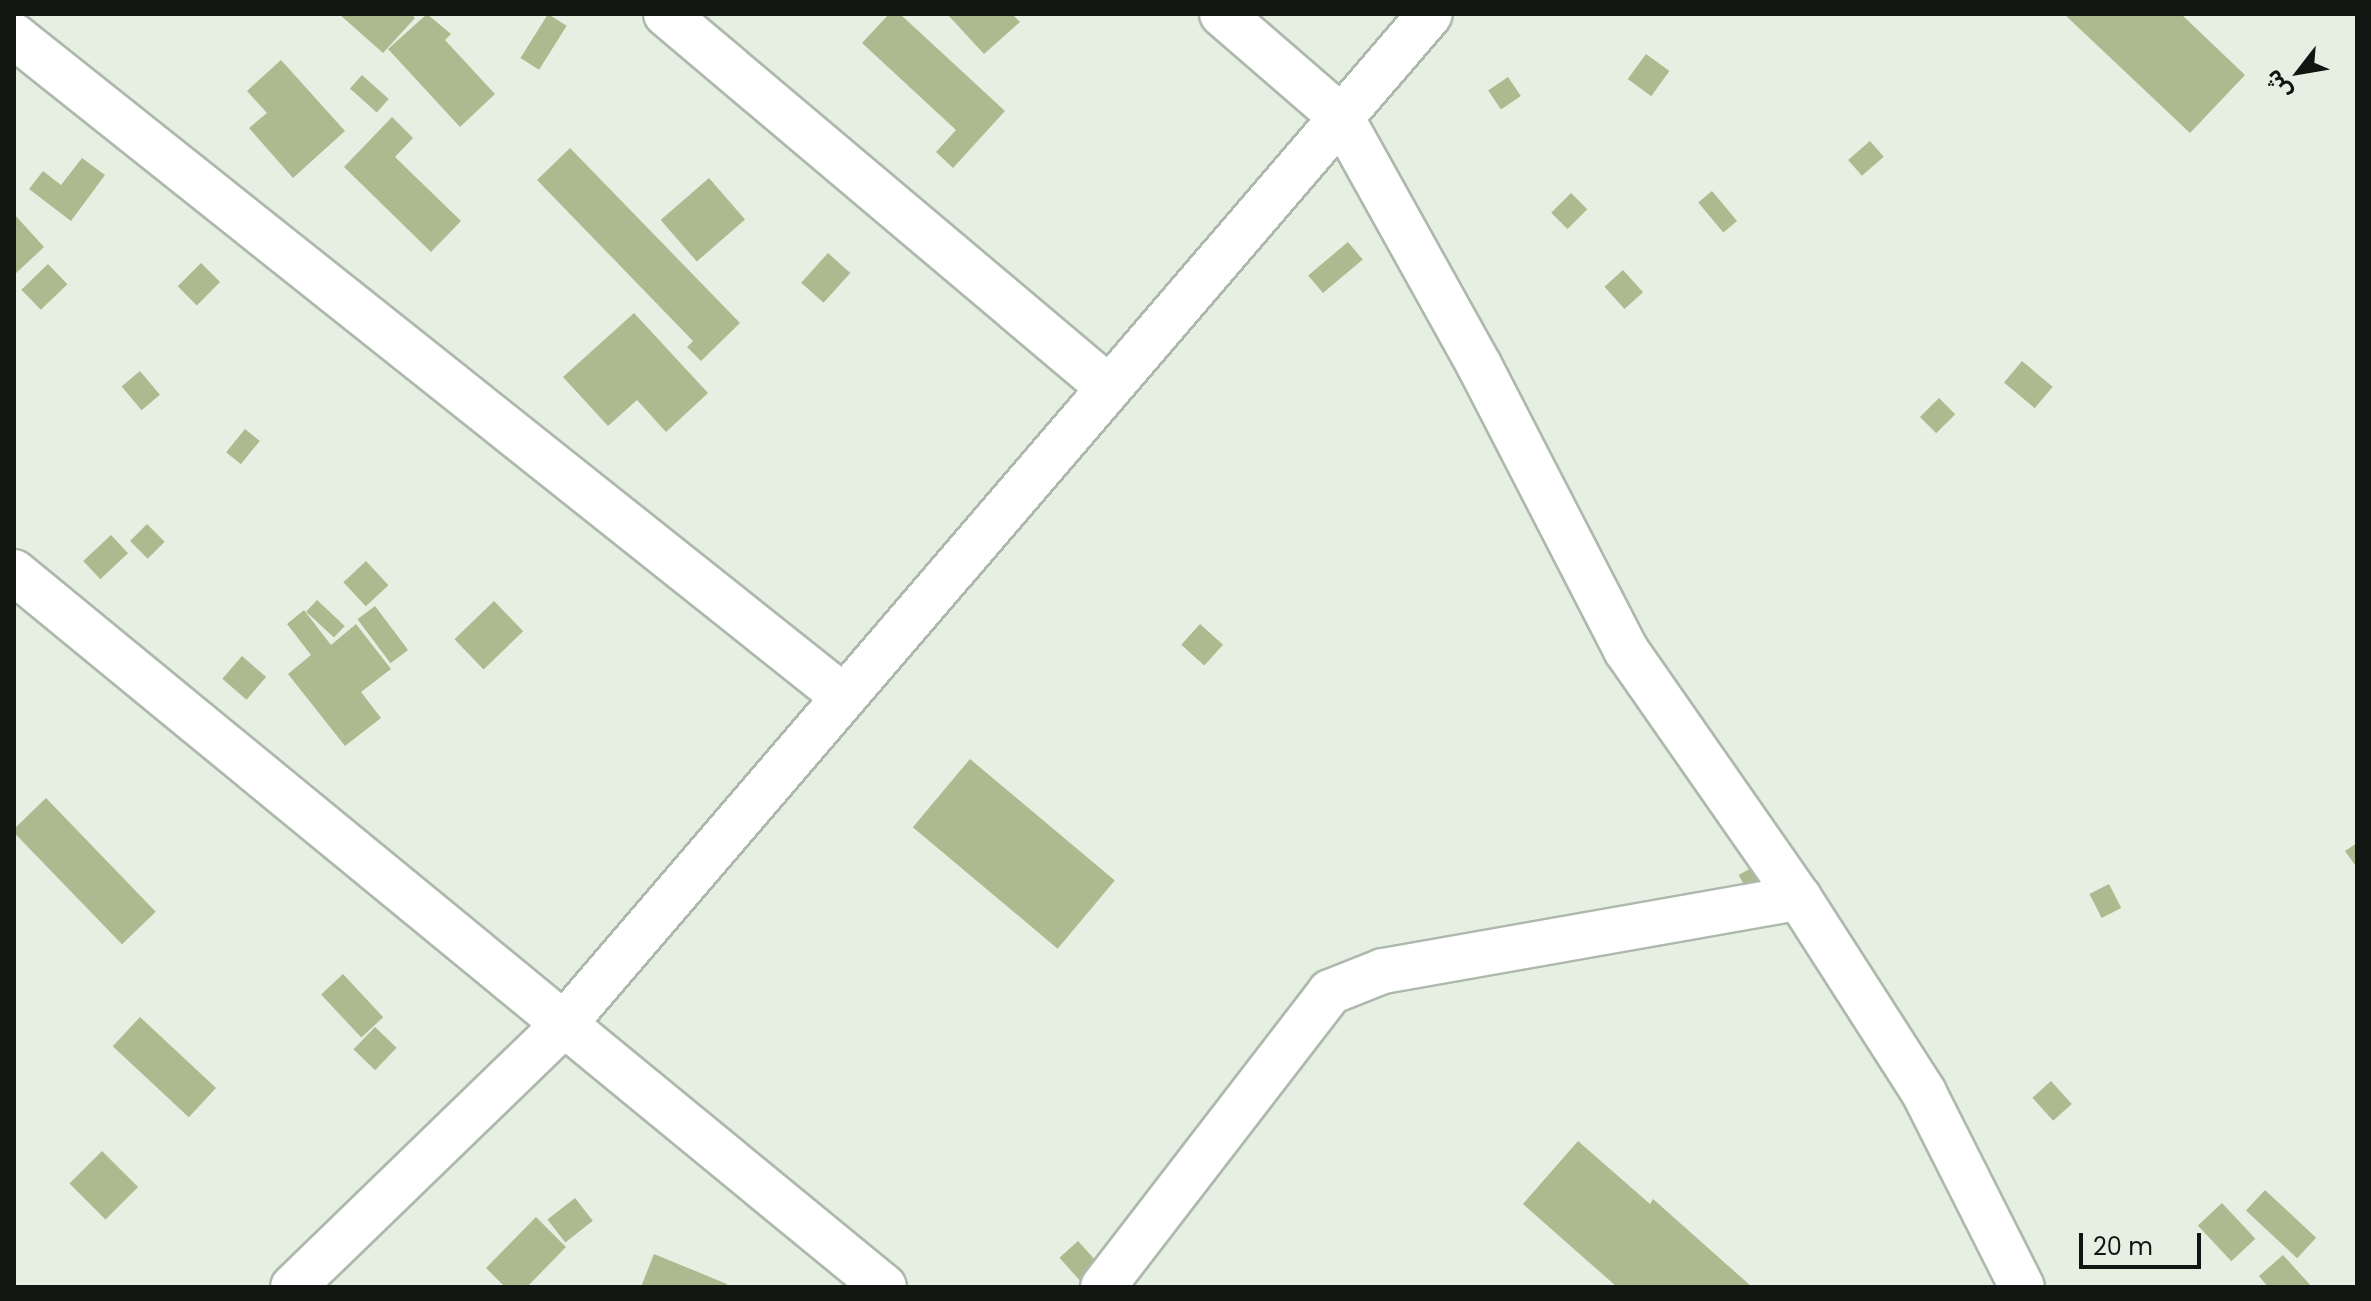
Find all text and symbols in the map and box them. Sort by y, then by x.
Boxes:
north arrow [2259,32,2339,112]
text: ش [2257,64,2299,106]
scale bar [2083,1217,2205,1267]
text: 20 m [2093,1230,2153,1263]

